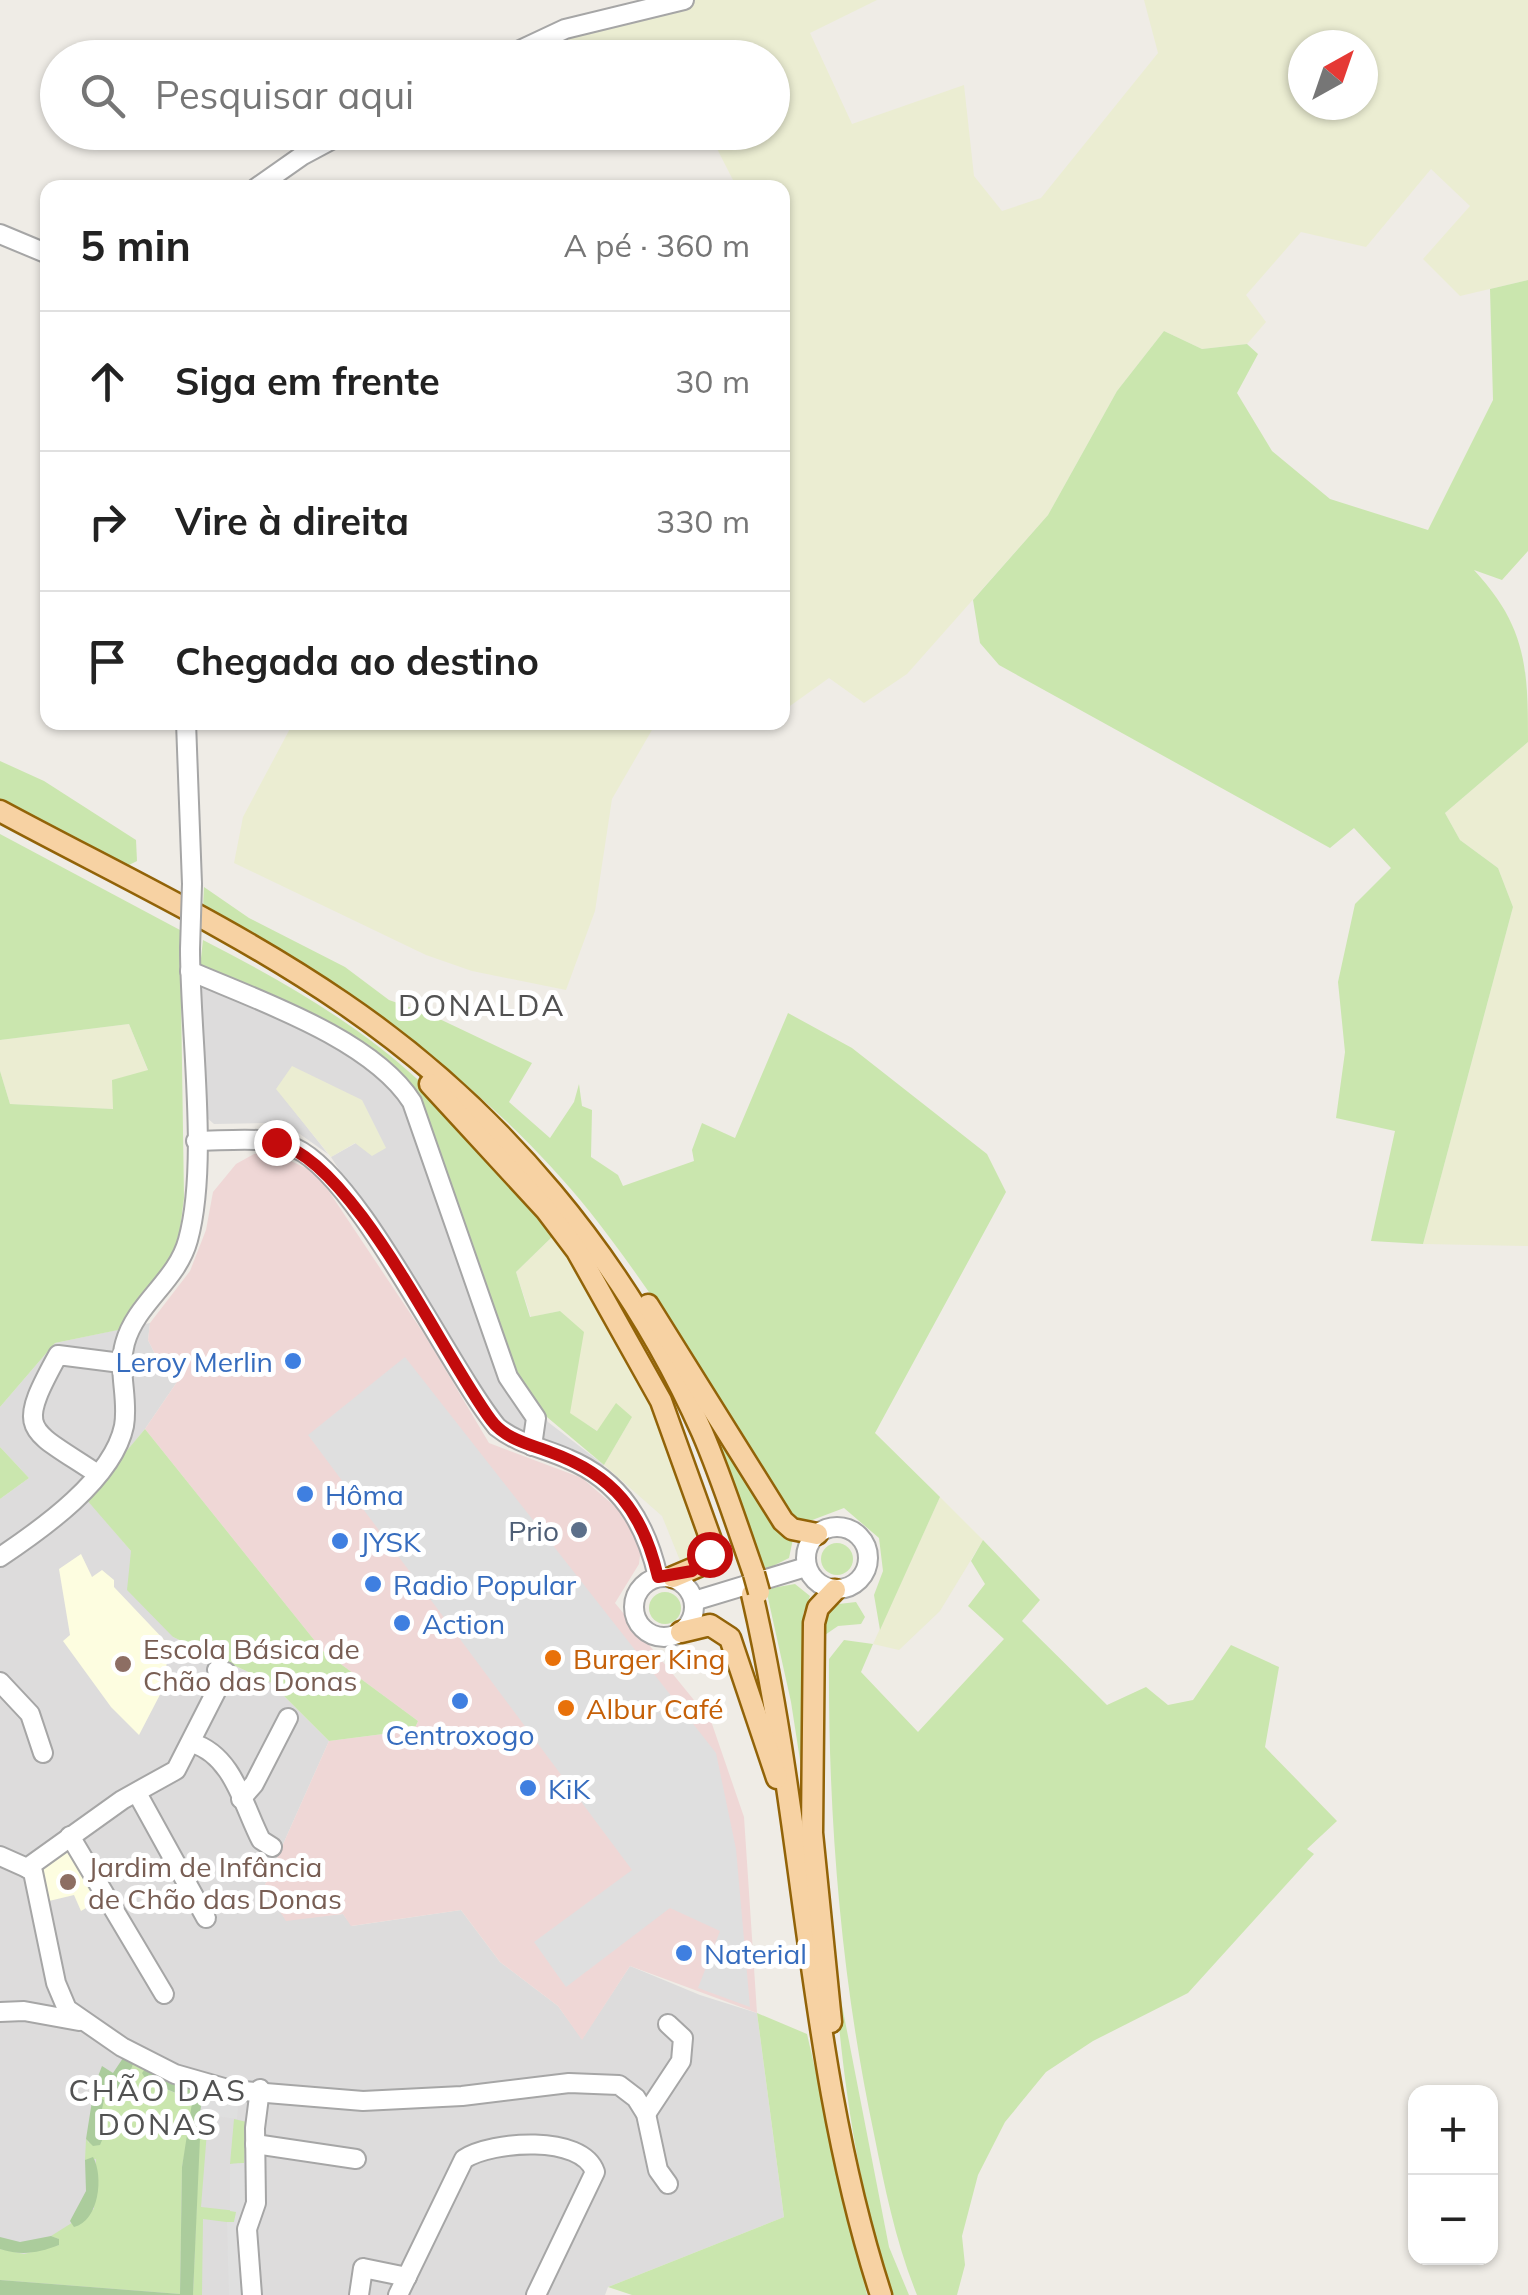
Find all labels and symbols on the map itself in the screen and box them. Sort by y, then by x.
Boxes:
north arrow [1288,30,1378,120]
district label: DONALDA [398,986,566,1024]
route end [254,1120,300,1166]
place label: Leroy Merlin [116,1344,273,1379]
marker: Leroy Merlin [282,1350,304,1372]
place label: Hôma [325,1477,404,1512]
marker: Hôma [294,1483,316,1505]
place label: Prio [508,1513,559,1548]
marker: Prio [568,1519,590,1541]
place label: JYSK [360,1524,422,1559]
marker: JYSK [329,1530,351,1552]
route start [687,1532,733,1578]
place label: Radio Popular [393,1567,577,1602]
marker: Radio Popular [362,1573,384,1595]
place label: Action [422,1606,505,1641]
marker: Action [391,1612,413,1634]
place label: Escola Básica de Chão das Donas [143,1631,360,1698]
place label: Burger King [573,1641,725,1676]
marker: Burger King [542,1647,564,1669]
marker: Escola Básica de Chão das Donas [112,1653,134,1675]
marker: Centroxogo [449,1690,471,1712]
place label: Albur Café [586,1691,723,1726]
marker: Albur Café [555,1697,577,1719]
place label: Centroxogo [386,1717,534,1752]
place label: KiK [548,1771,591,1806]
marker: KiK [517,1777,539,1799]
place label: Jardim de Infância de Chão das Donas [88,1849,342,1916]
marker: Jardim de Infância de Chão das Donas [57,1871,79,1893]
place label: Naterial [704,1936,807,1971]
marker: Naterial [673,1942,695,1964]
district label: CHÃO DAS DONAS [69,2071,247,2143]

